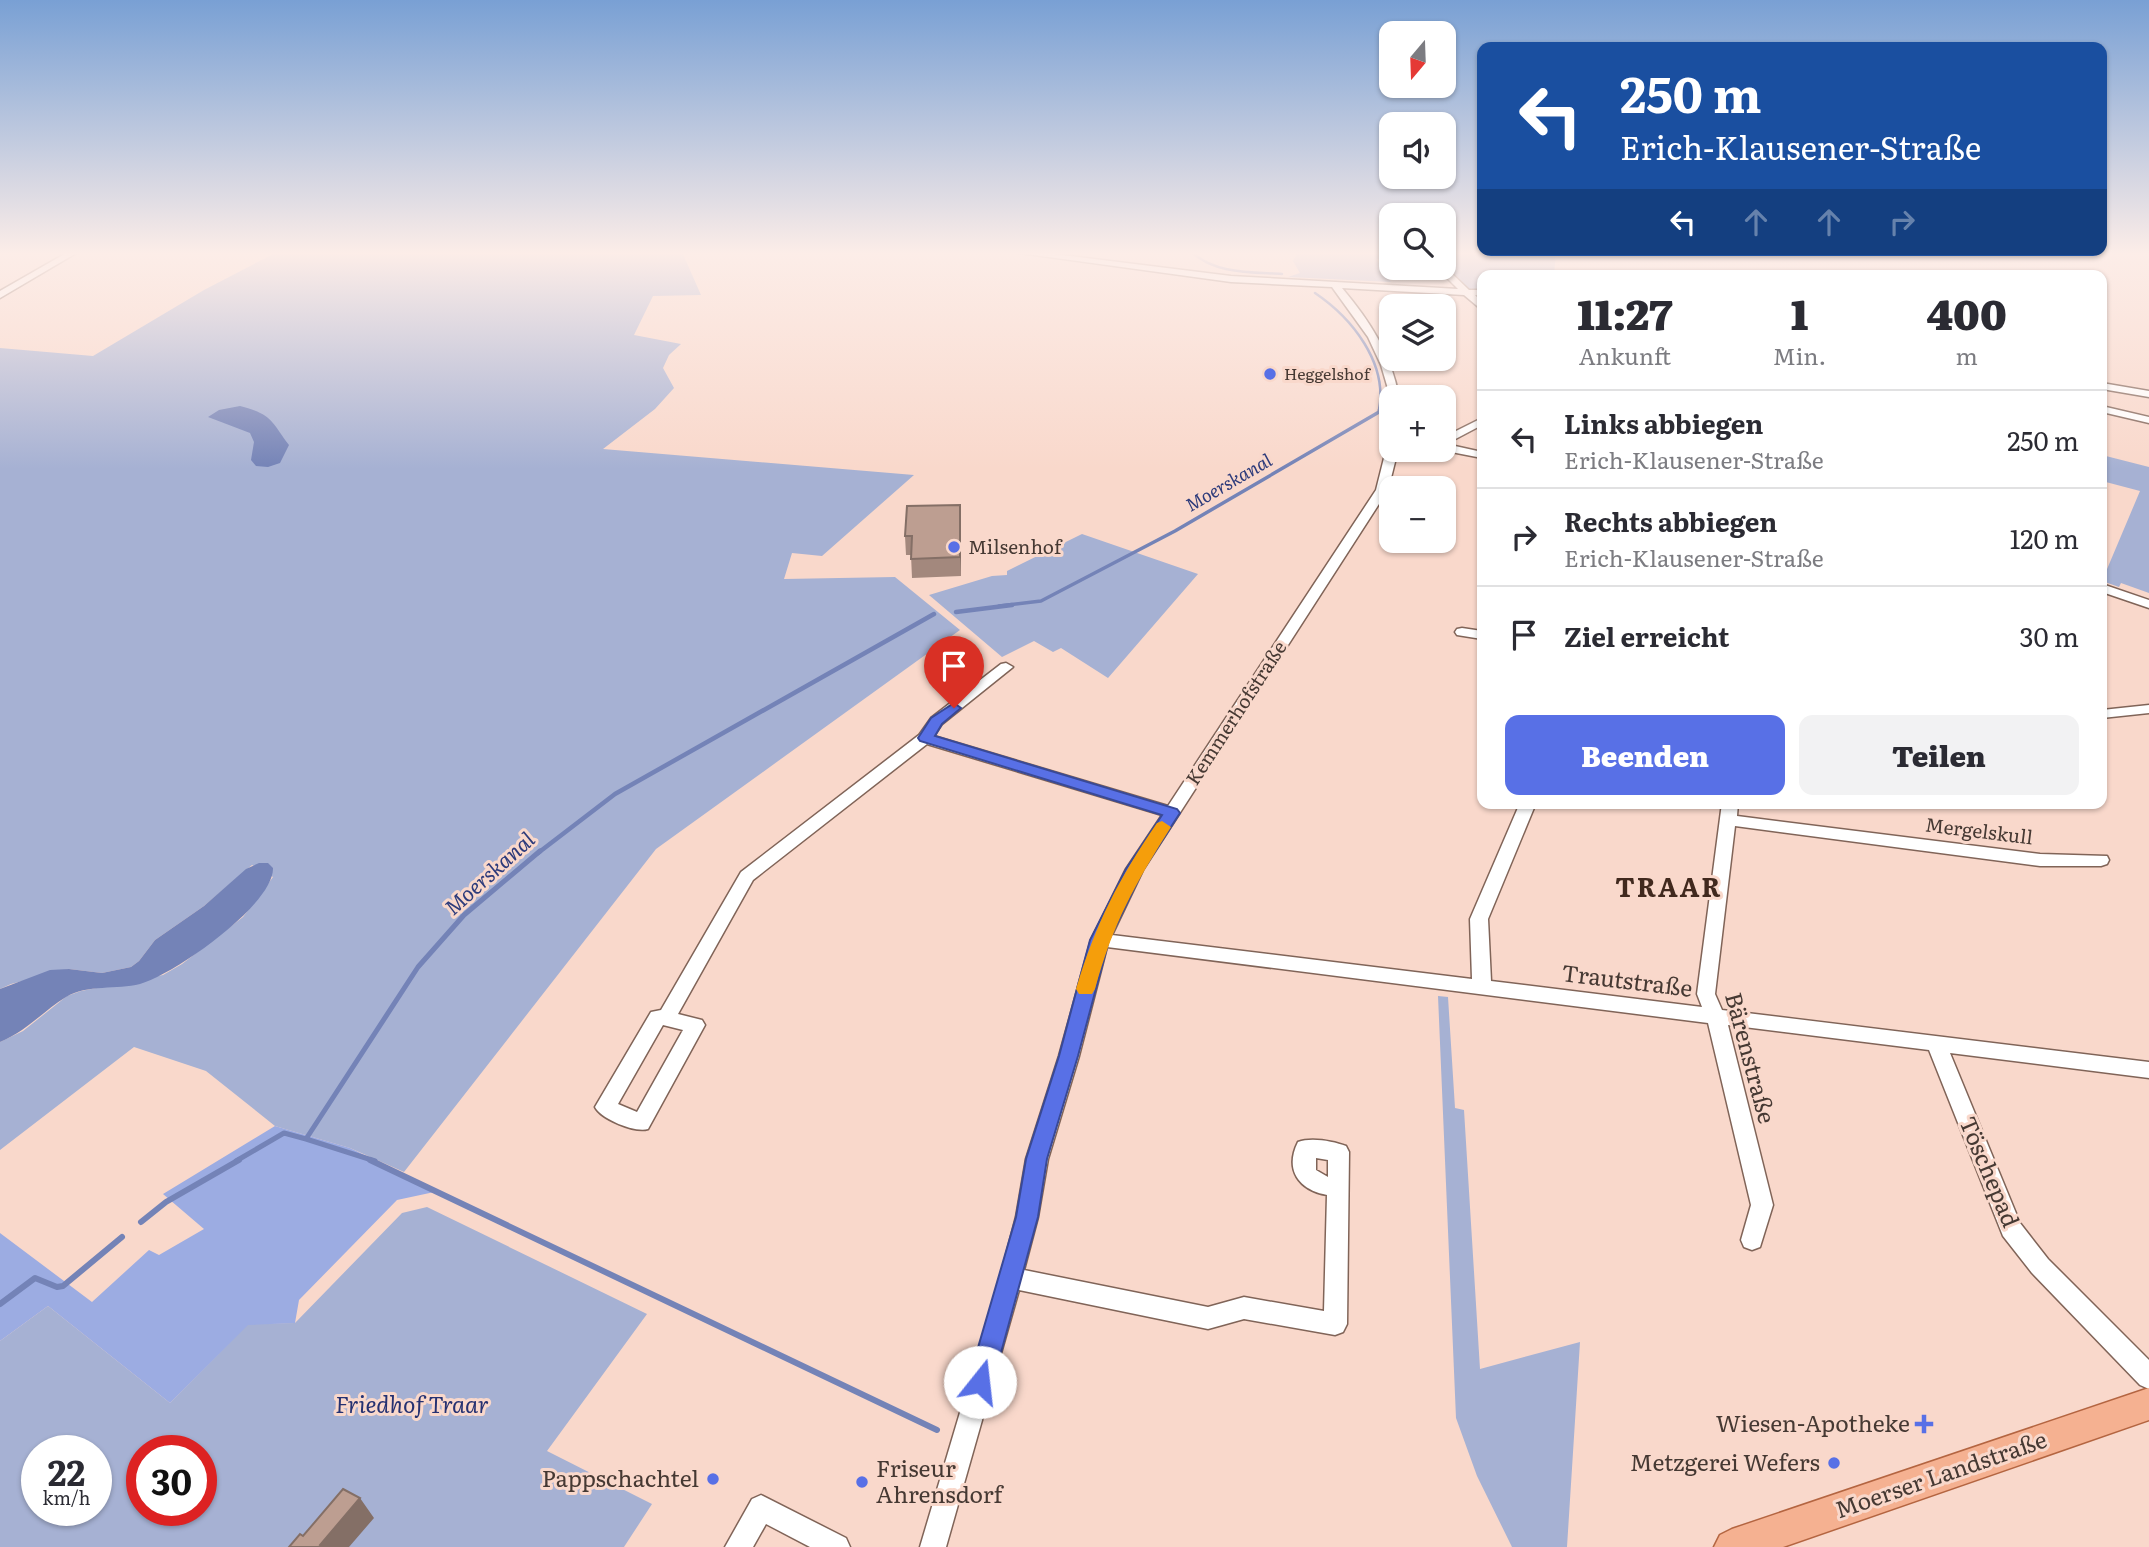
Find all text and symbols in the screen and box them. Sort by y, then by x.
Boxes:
north arrow [1379,21,1456,98]
map controls [1379,21,1456,553]
text: 250 m [1620,55,1762,128]
icon: left [1505,70,1596,161]
button: sound [1379,112,1456,189]
text: Erich-Klausener-Straße [1620,122,1981,170]
button: search [1379,203,1456,280]
icon: left [1664,203,1702,241]
icon: ahead [1737,203,1775,241]
icon: ahead [1810,203,1848,241]
icon: right [1883,203,1921,241]
text: 11:27 [1577,281,1673,343]
text: 1 [1791,281,1808,343]
text: 400 [1927,281,2007,343]
button: layers [1379,294,1456,371]
text: Ankunft [1579,338,1671,372]
text: Min. [1773,338,1826,372]
text: m [1955,338,1978,372]
place label: Heggelshof [1284,361,1372,385]
marker: Heggelshof [1262,366,1278,382]
button: + [1379,385,1456,462]
text: Links abbiegen [1564,403,1763,442]
icon: left [1505,420,1543,458]
text: 250 m [2007,420,2079,459]
text: Erich-Klausener-Straße [1564,442,1824,476]
water label: Moerskanal [1180,446,1277,517]
button: − [1379,476,1456,553]
text: Rechts abbiegen [1564,501,1777,540]
icon: right [1505,518,1543,556]
text: 120 m [2010,518,2079,557]
place label: Milsenhof [968,532,1063,560]
marker: Milsenhof [946,539,962,555]
text: Erich-Klausener-Straße [1564,540,1824,574]
icon: arrive [1505,616,1543,654]
text: Ziel erreicht [1564,616,1729,655]
text: 30 m [2019,616,2079,655]
street label: Kemmerhofstraße [1178,635,1292,790]
pin [924,636,984,708]
icon: arrive [935,647,973,685]
button: Beenden [1505,715,1785,795]
button: Teilen [1799,715,2079,795]
street label: Mergelskull [1924,810,2035,850]
water label: Moerskanal [436,823,540,921]
district label: TRAAR [1615,866,1723,905]
street label: Trautstraße [1560,954,1695,1004]
street label: Bärenstraße [1718,988,1786,1127]
street label: Töschepad [1952,1110,2029,1232]
position arrow [943,1345,1017,1419]
park label: Friedhof Traar [335,1386,489,1420]
place label: Wiesen-Apotheke [1716,1405,1910,1439]
marker: Wiesen-Apotheke [1916,1416,1932,1432]
street label: Moerser Landstraße [1830,1421,2051,1525]
speed limit sign: 30 [126,1435,217,1526]
place label: Metzgerei Wefers [1630,1444,1820,1478]
text: 22 [48,1445,85,1497]
place label: Friseur Ahrensdorf [876,1450,1005,1510]
marker: Metzgerei Wefers [1826,1455,1842,1471]
place label: Pappschachtel [542,1460,699,1494]
marker: Pappschachtel [705,1471,721,1487]
marker: Friseur Ahrensdorf [854,1474,870,1490]
text: km/h [43,1484,90,1511]

